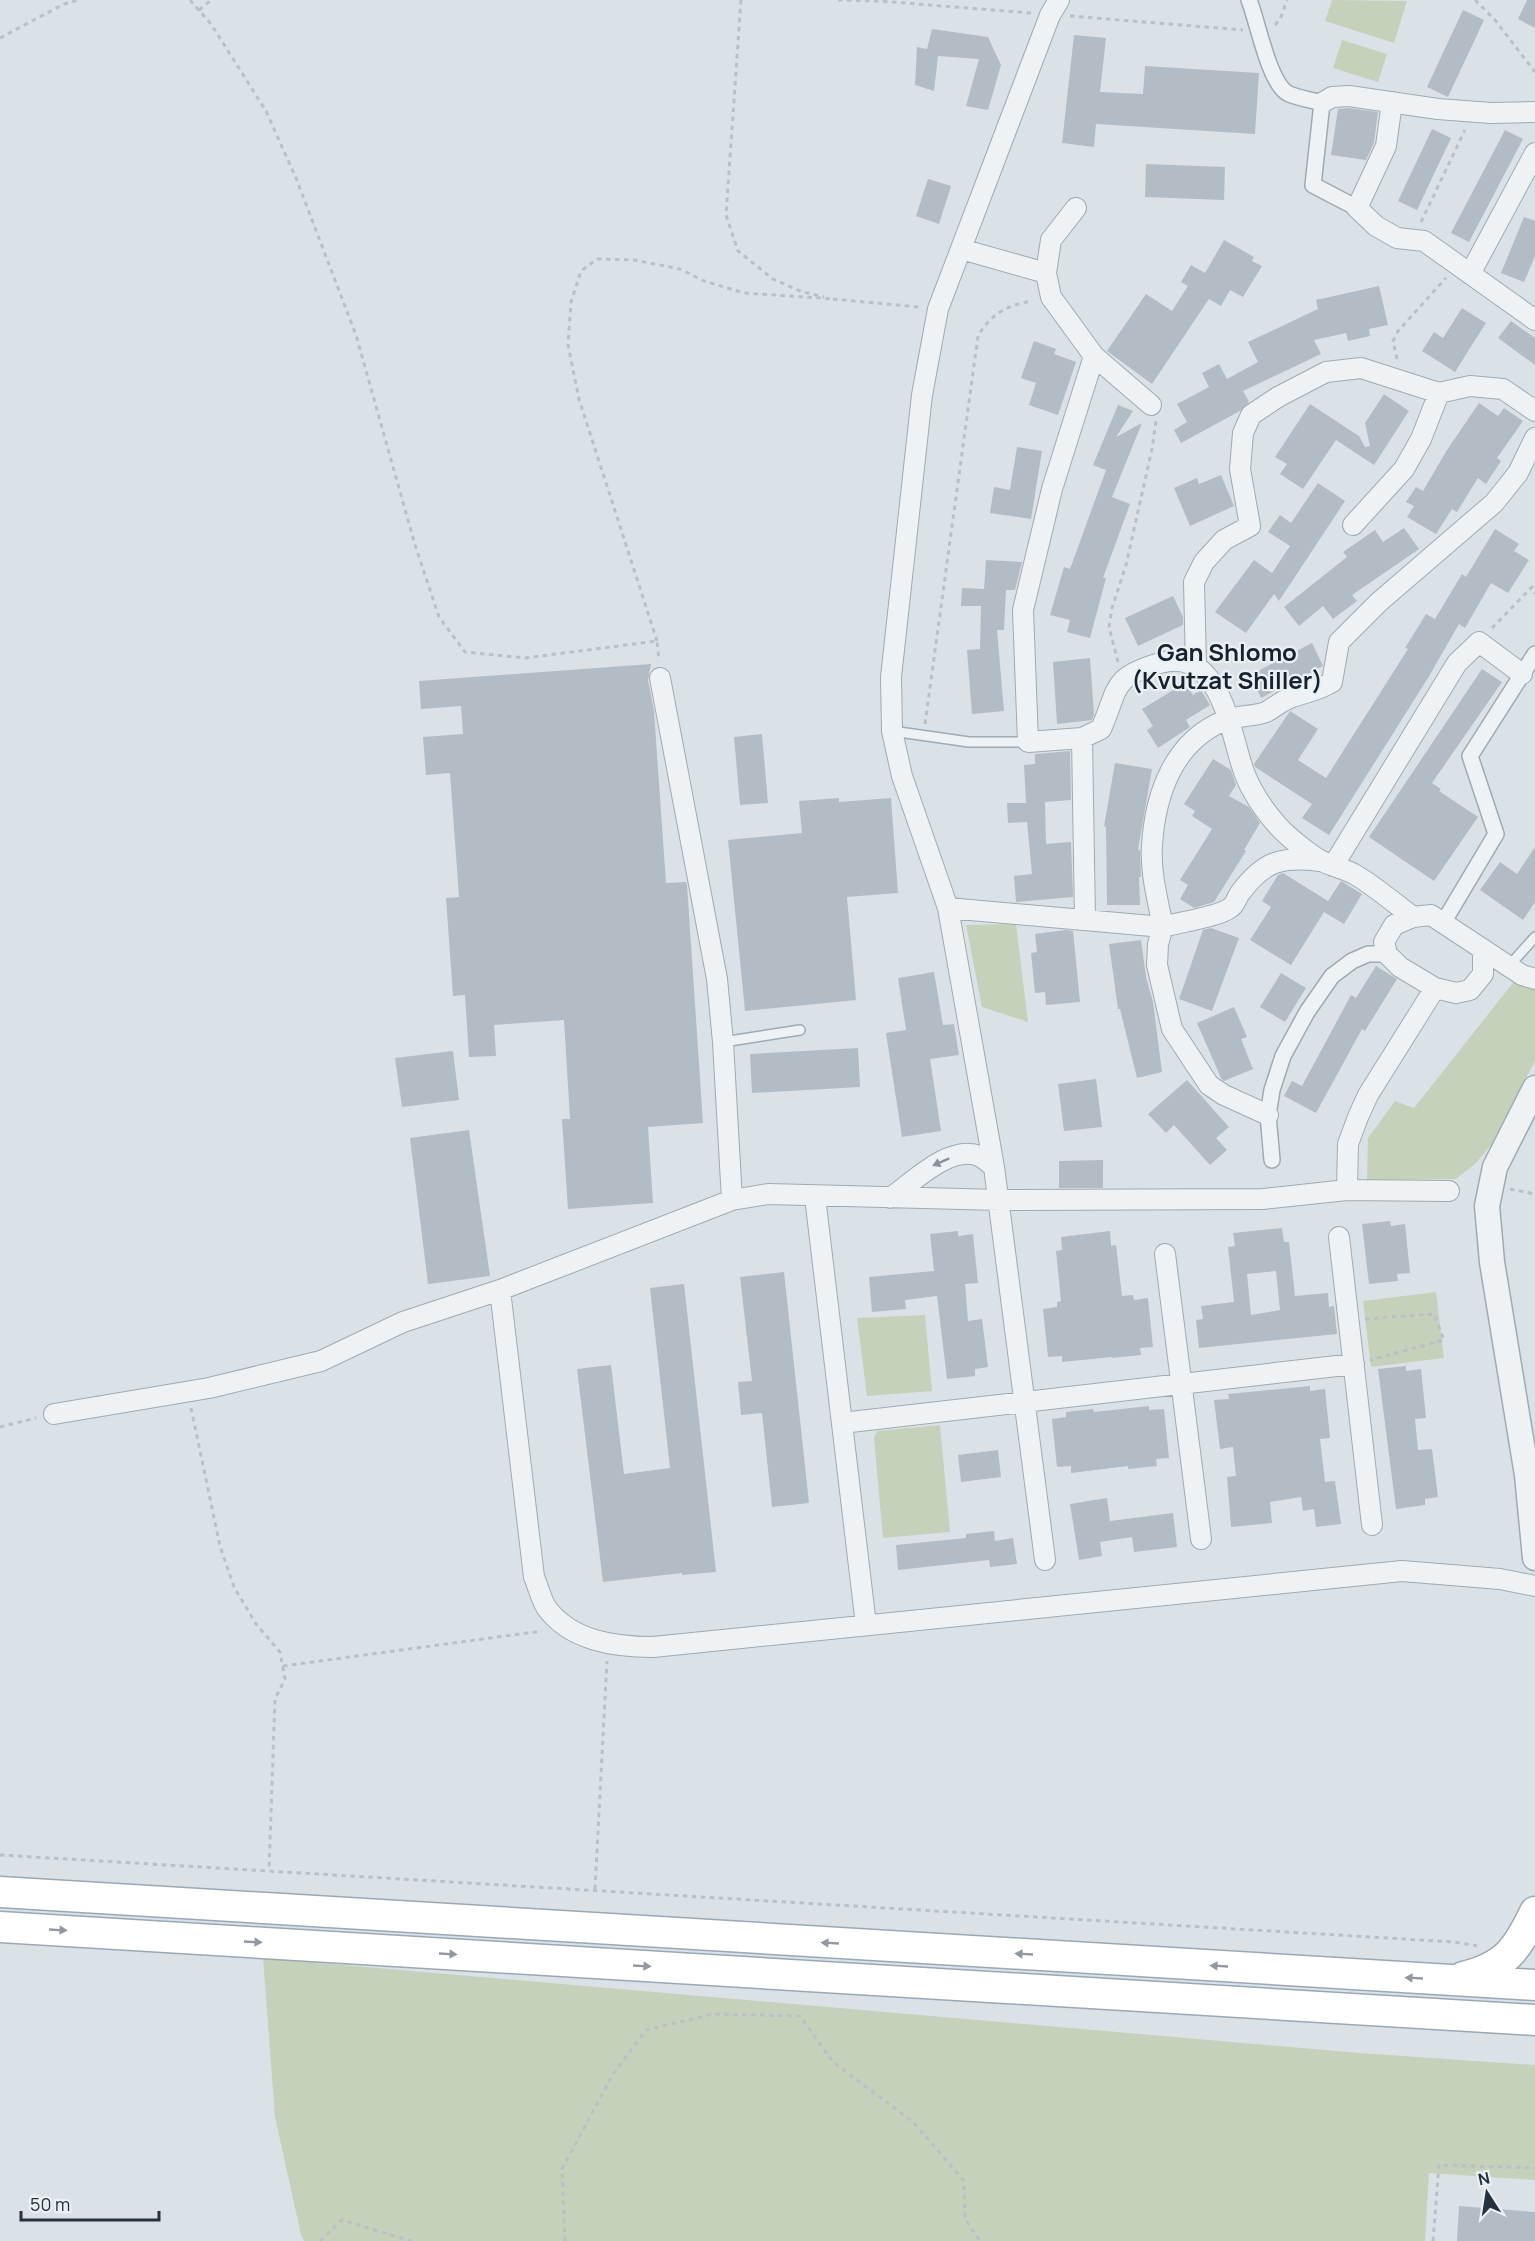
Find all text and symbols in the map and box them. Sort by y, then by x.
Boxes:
district label: Gan Shlomo (Kvutzat Shiller) [1131,635,1323,696]
one-way arrow [932,1157,950,1167]
one-way arrow [49,1926,68,1935]
one-way arrow [244,1937,263,1947]
one-way arrow [820,1938,839,1947]
one-way arrow [438,1949,457,1958]
one-way arrow [1015,1950,1034,1959]
one-way arrow [633,1961,652,1970]
one-way arrow [1210,1962,1229,1971]
one-way arrow [1404,1973,1423,1983]
north arrow [1457,2163,1517,2223]
text: N [1476,2166,1492,2190]
scale bar [21,2184,159,2222]
text: 50 m [30,2192,70,2216]

